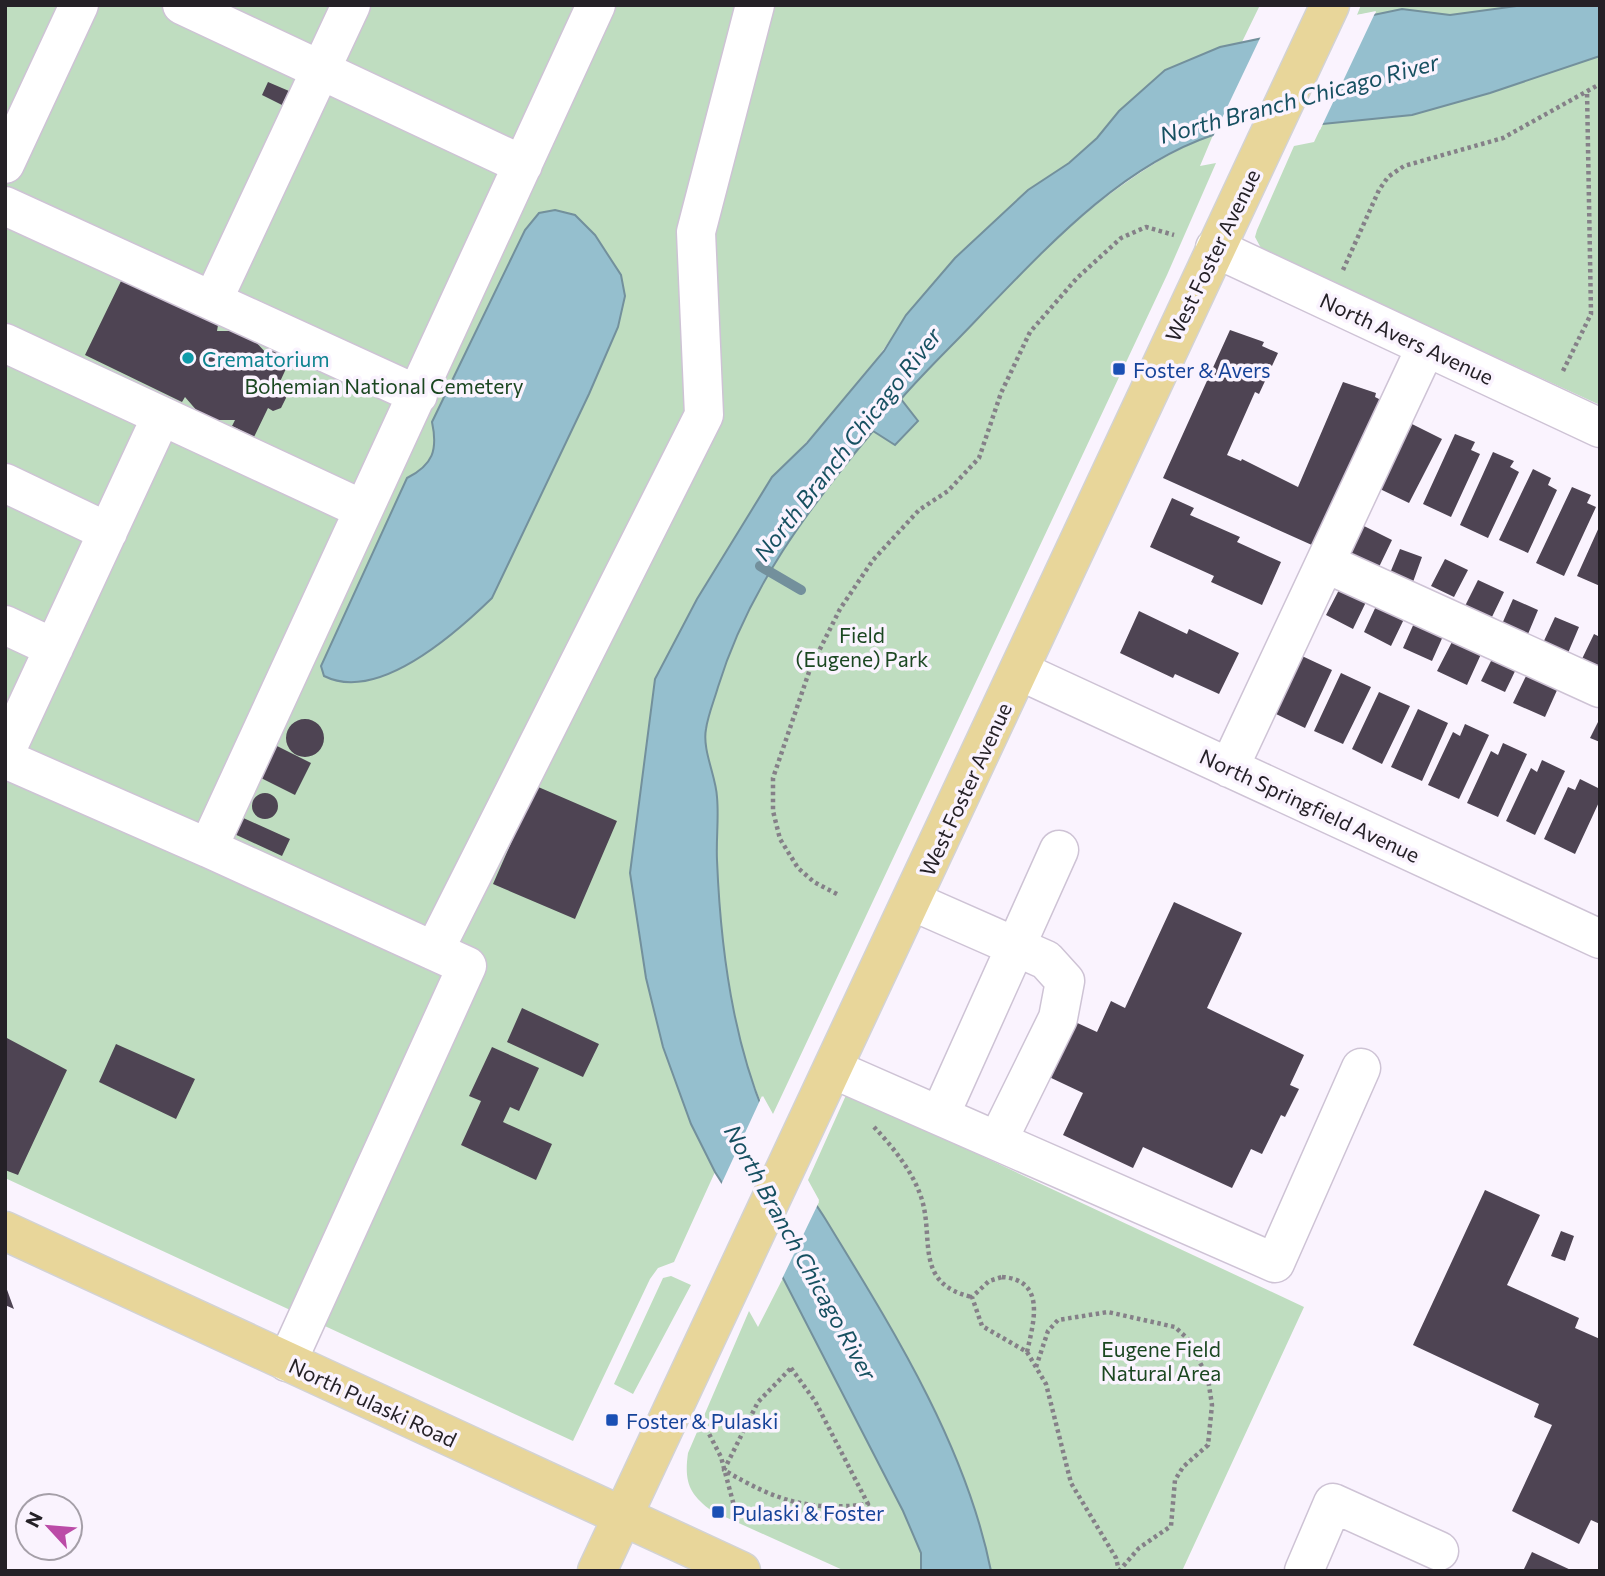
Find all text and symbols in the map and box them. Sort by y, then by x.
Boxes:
water label: North Branch Chicago River [1156,47,1443,149]
street label: West Foster Avenue [1159,165,1265,345]
street label: North Avers Avenue [1316,287,1498,389]
water label: North Branch Chicago River [747,321,947,566]
place label: Crematorium [202,346,330,371]
marker: Crematorium [180,350,196,366]
place label: Foster & Avers [1133,357,1271,382]
marker: Foster & Avers [1111,361,1127,377]
park label: Bohemian National Cemetery [244,373,524,398]
park label: Field (Eugene) Park [796,622,929,671]
street label: West Foster Avenue [914,698,1016,880]
street label: North Springfield Avenue [1196,743,1424,867]
water label: North Branch Chicago River [719,1119,883,1385]
park label: Eugene Field Natural Area [1101,1336,1221,1385]
street label: North Pulaski Road [285,1352,461,1452]
place label: Foster & Pulaski [626,1408,778,1433]
marker: Foster & Pulaski [604,1412,620,1428]
north arrow [14,1492,84,1562]
place label: Pulaski & Foster [732,1500,884,1525]
marker: Pulaski & Foster [710,1504,726,1520]
text: N [20,1508,47,1531]

